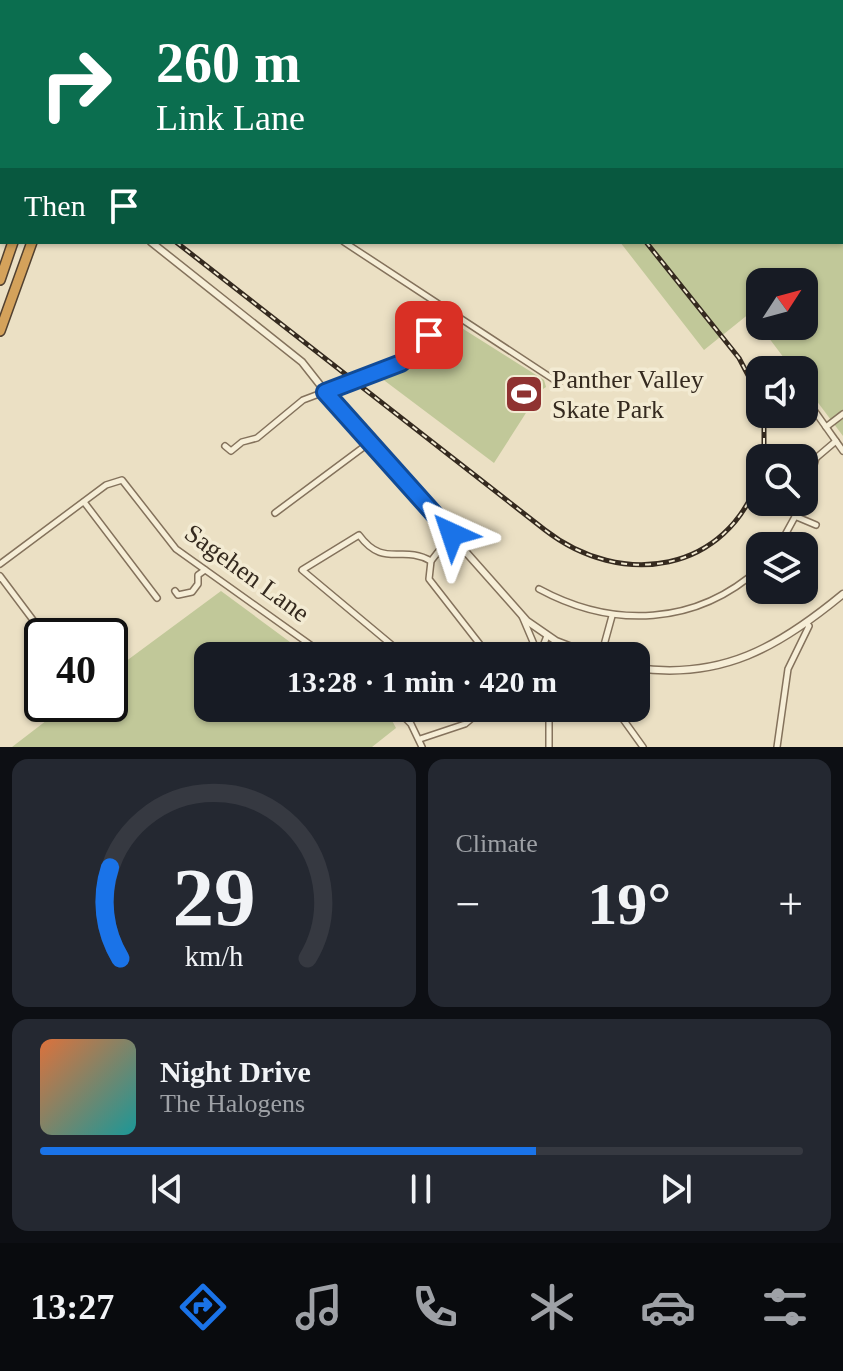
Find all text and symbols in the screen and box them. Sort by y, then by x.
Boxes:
icon: right [24,32,128,136]
text: 260 m [156,32,301,94]
text: Link Lane [156,98,305,138]
icon: arrive [102,184,146,228]
text: Then [24,189,86,222]
north arrow [746,268,818,340]
map controls [746,268,818,604]
pin [395,301,463,369]
icon: arrive [407,313,451,357]
button: sound [746,356,818,428]
place label: Panther Valley Skate Park [552,365,704,424]
sports icon: Panther Valley Skate Park [503,373,545,415]
button: search [746,444,818,516]
position arrow [410,492,494,576]
street label: Sagehen Lane [179,518,315,628]
button: layers [746,532,818,604]
speed limit sign: 40 [24,618,128,722]
text: 13:28 · 1 min · 420 m [287,665,557,698]
text: Climate [456,829,538,858]
text: 29 [172,851,255,943]
text: 19° [587,871,671,937]
text: − [456,880,480,929]
text: + [778,880,803,929]
text: km/h [184,941,243,972]
text: Night Drive [160,1055,311,1088]
text: The Halogens [160,1089,305,1118]
icon: previous [145,1167,189,1211]
icon: pause [399,1167,443,1211]
icon: next [654,1167,698,1211]
icon: directions [175,1279,231,1335]
icon: music [291,1279,347,1335]
icon: phone [407,1279,463,1335]
icon: climate [524,1279,580,1335]
icon: car [640,1279,696,1335]
icon: filters [757,1279,813,1335]
text: 13:27 [30,1287,114,1327]

